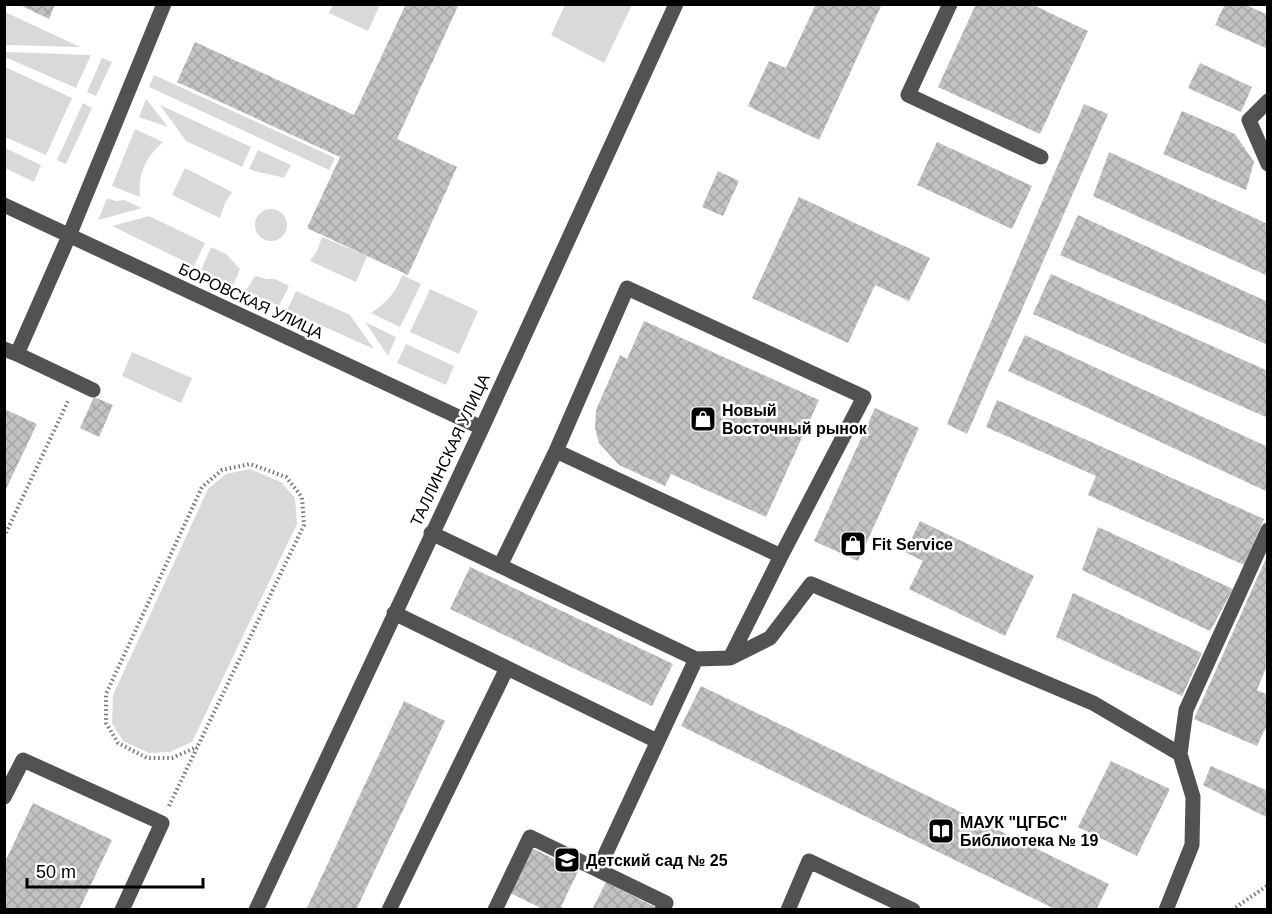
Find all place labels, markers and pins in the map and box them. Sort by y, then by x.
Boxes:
place label: Новый Восточный рынок [722,402,868,437]
shop icon: Новый Восточный рынок [688,404,718,434]
shop icon: Fit Service [838,529,868,559]
place label: Fit Service [872,536,953,553]
place label: МАУК "ЦГБС" Библиотека № 19 [960,814,1098,849]
library icon: МАУК "ЦГБС" Библиотека № 19 [926,816,956,846]
school or university icon: Детский сад № 25 [552,845,582,875]
place label: Детский сад № 25 [586,852,728,869]

